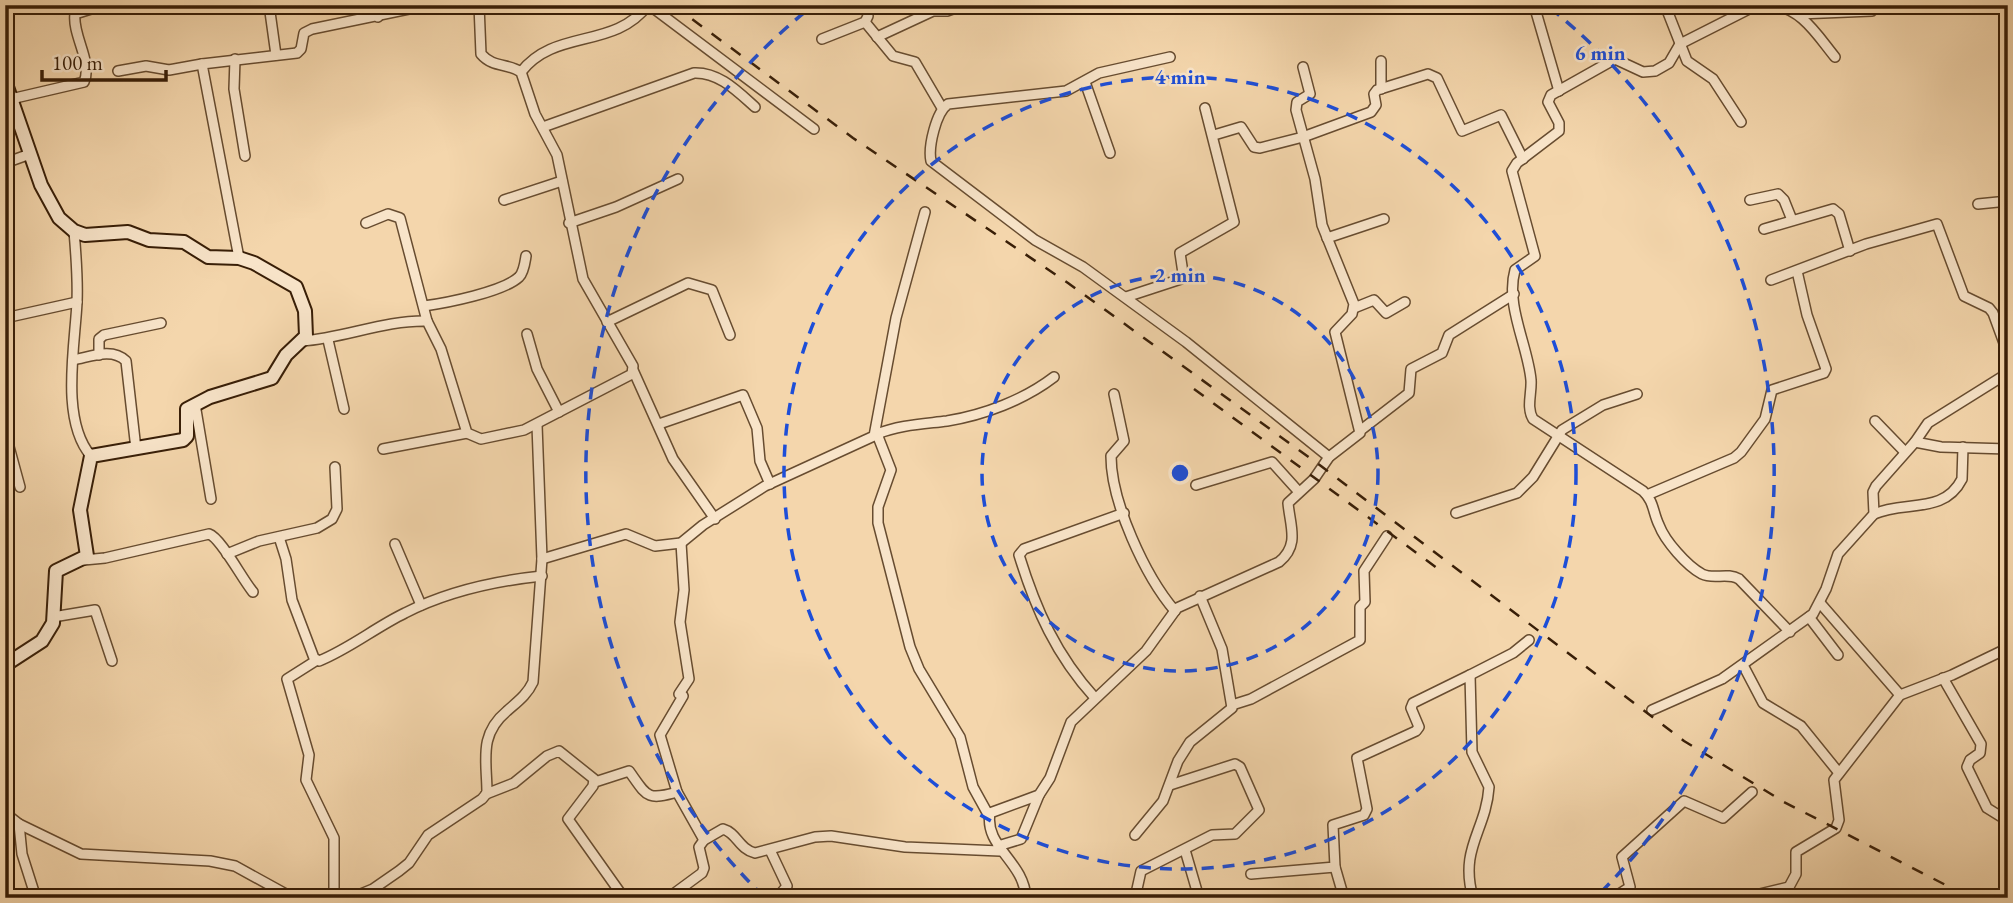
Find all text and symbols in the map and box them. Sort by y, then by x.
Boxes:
scale bar [42,38,166,82]
text: 6 min [1574,39,1626,66]
text: 100 m [52,49,103,76]
text: 4 min [1154,63,1206,90]
text: 2 min [1154,261,1206,288]
centre of rings [1168,461,1192,485]

